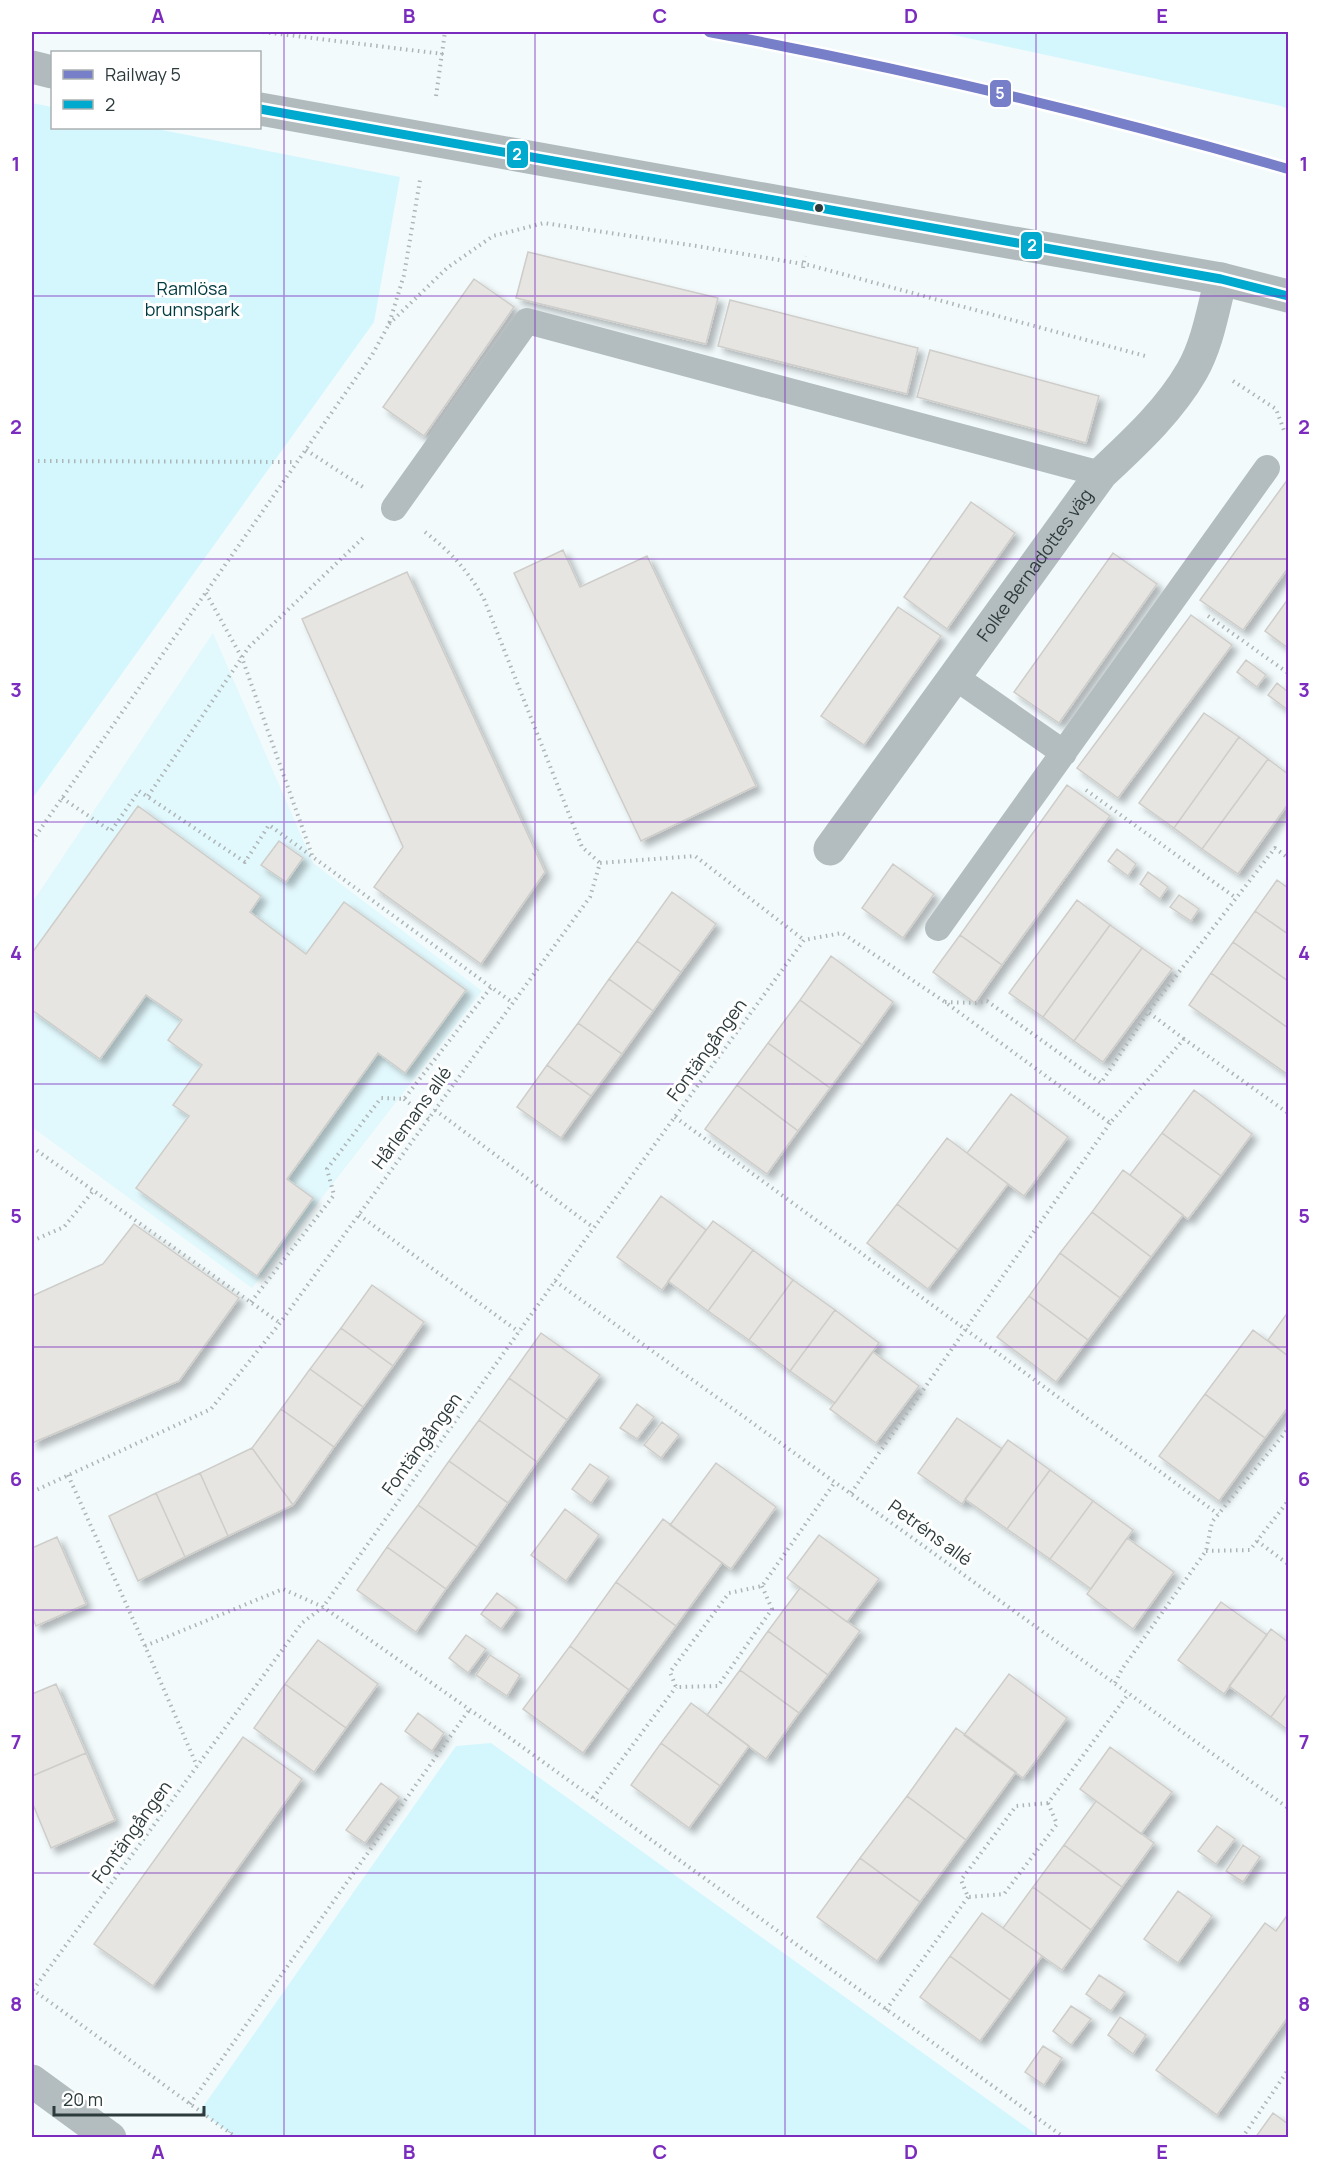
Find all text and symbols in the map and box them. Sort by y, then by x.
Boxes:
text: A [151,2,165,29]
text: B [403,2,416,29]
text: C [653,2,667,29]
text: D [904,2,918,29]
text: E [1156,2,1168,29]
legend [51,51,261,129]
text: Railway 5 [105,62,181,86]
line badge: 5 [989,79,1012,108]
text: 5 [995,82,1005,104]
text: 2 [105,92,115,116]
line badge: 2 [506,140,529,169]
text: 2 [512,143,522,165]
text: 1 [12,150,20,177]
text: 1 [1300,150,1308,177]
unlabelled marker [813,202,825,214]
line badge: 2 [1020,231,1043,260]
text: 2 [1027,234,1037,256]
park label: Ramlösa brunnspark [145,276,240,321]
text: 2 [10,413,22,440]
text: 2 [1298,413,1310,440]
street label: Folke Bernadottes väg [971,484,1097,646]
text: 3 [10,676,22,703]
text: 3 [1298,676,1310,703]
text: 4 [10,939,22,966]
text: 4 [1298,939,1310,966]
street label: Fontängången [661,993,751,1105]
street label: Hårlemans allé [366,1061,457,1173]
text: 5 [10,1202,22,1229]
text: 5 [1298,1202,1310,1229]
street label: Fontängången [376,1387,466,1499]
text: 6 [10,1465,22,1492]
text: 6 [1298,1465,1310,1492]
street label: Petréns allé [884,1494,977,1571]
text: 7 [11,1728,21,1755]
text: 7 [1299,1728,1309,1755]
street label: Fontängången [86,1775,176,1887]
text: 8 [10,1990,22,2017]
text: 8 [1298,1990,1310,2017]
scale bar [54,2079,204,2117]
text: 20 m [63,2087,103,2111]
text: A [151,2138,165,2165]
text: B [403,2138,416,2165]
text: C [653,2138,667,2165]
text: D [904,2138,918,2165]
text: E [1156,2138,1168,2165]

